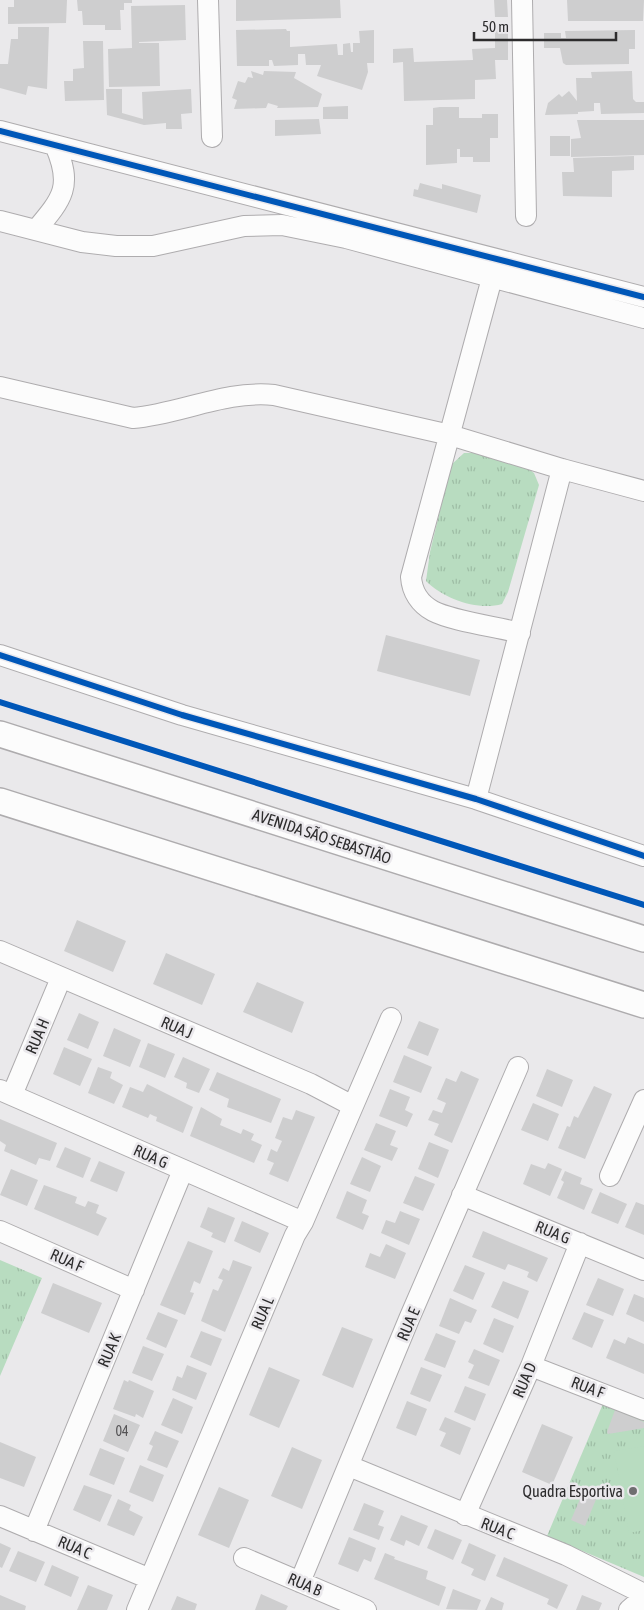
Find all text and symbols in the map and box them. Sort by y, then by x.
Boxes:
scale bar [474,10,616,42]
text: 50 m [482,18,509,35]
street label: AVENIDA SÃO SEBASTIÃO [250,805,394,867]
street label: RUA J [158,1012,196,1042]
street label: RUA H [22,1016,52,1056]
street label: RUA G [131,1140,171,1172]
street label: RUA G [533,1217,573,1247]
street label: RUA F [48,1245,87,1275]
street label: RUA L [247,1293,277,1332]
street label: RUA E [393,1305,423,1343]
street label: RUA K [94,1330,124,1370]
street label: RUA D [509,1360,539,1400]
street label: RUA F [569,1373,608,1402]
house number: 04 [115,1423,129,1439]
place label: Quadra Esportiva [523,1482,623,1501]
marker: Quadra Esportiva [627,1485,639,1497]
street label: RUA C [479,1513,517,1543]
street label: RUA C [56,1532,94,1562]
street label: RUA B [285,1569,325,1599]

